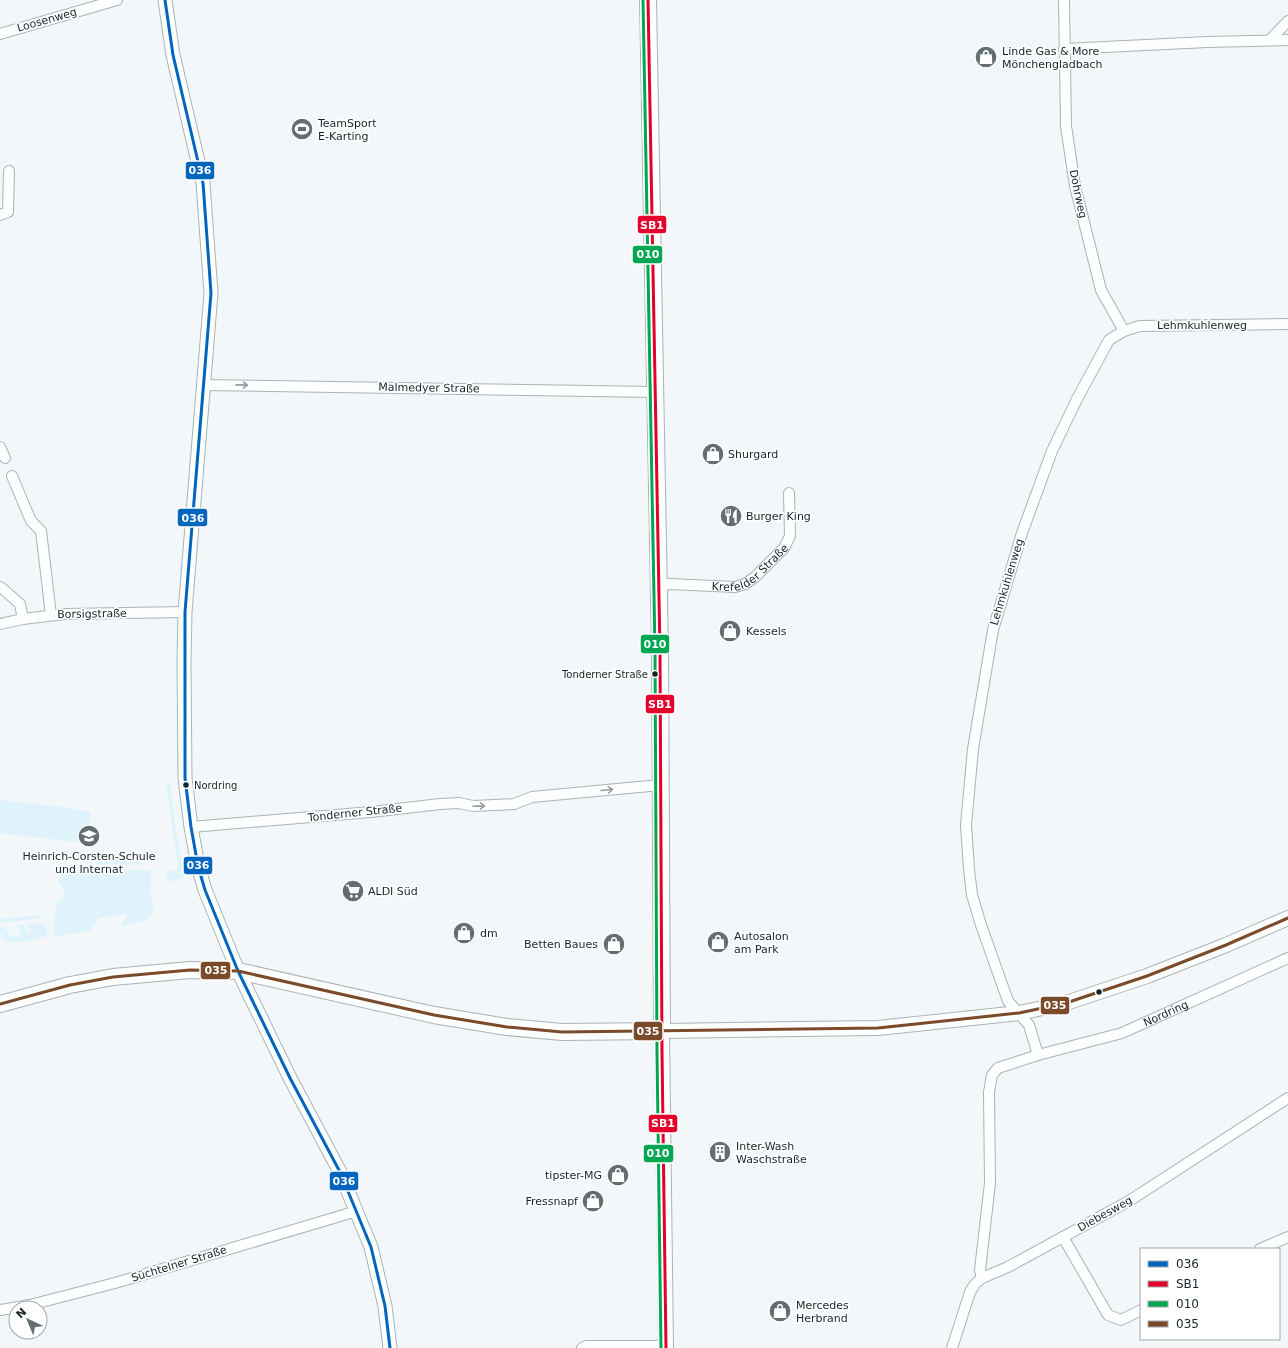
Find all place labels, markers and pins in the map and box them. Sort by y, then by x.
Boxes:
shop icon: Linde Gas & More Mönchengladbach [973,44,999,70]
place label: Linde Gas & More Mönchengladbach [1002,45,1102,71]
sports icon: TeamSport E-Karting [289,116,315,142]
place label: TeamSport E-Karting [317,117,377,143]
shop icon: Shurgard [700,441,726,467]
place label: Shurgard [728,448,778,461]
restaurant icon: Burger King [718,503,744,529]
place label: Burger King [746,510,811,523]
shop icon: Kessels [717,618,743,644]
place label: Kessels [746,625,787,638]
place label: Tonderner Straße [561,669,648,680]
marker: Tonderner Straße [650,669,660,679]
marker: Nordring [181,780,191,790]
place label: Nordring [194,780,237,791]
school or university icon: Heinrich-Corsten-Schule und Internat [76,823,102,849]
place label: Heinrich-Corsten-Schule und Internat [22,850,156,876]
supermarket icon: ALDI Süd [340,878,366,904]
place label: ALDI Süd [368,885,418,898]
shop icon: dm [451,920,477,946]
place label: dm [480,927,498,940]
shop icon: Autosalon am Park [705,929,731,955]
place label: Autosalon am Park [734,930,789,956]
shop icon: Betten Baues [601,931,627,957]
place label: Betten Baues [524,938,598,951]
unlabelled marker [1094,987,1104,997]
building icon: Inter-Wash Waschstraße [707,1139,733,1165]
place label: Inter-Wash Waschstraße [736,1140,807,1166]
shop icon: tipster-MG [605,1162,631,1188]
place label: tipster-MG [545,1169,602,1182]
shop icon: Fressnapf [580,1188,606,1214]
place label: Fressnapf [525,1195,579,1208]
shop icon: Mercedes Herbrand [767,1298,793,1324]
place label: Mercedes Herbrand [796,1299,849,1325]

